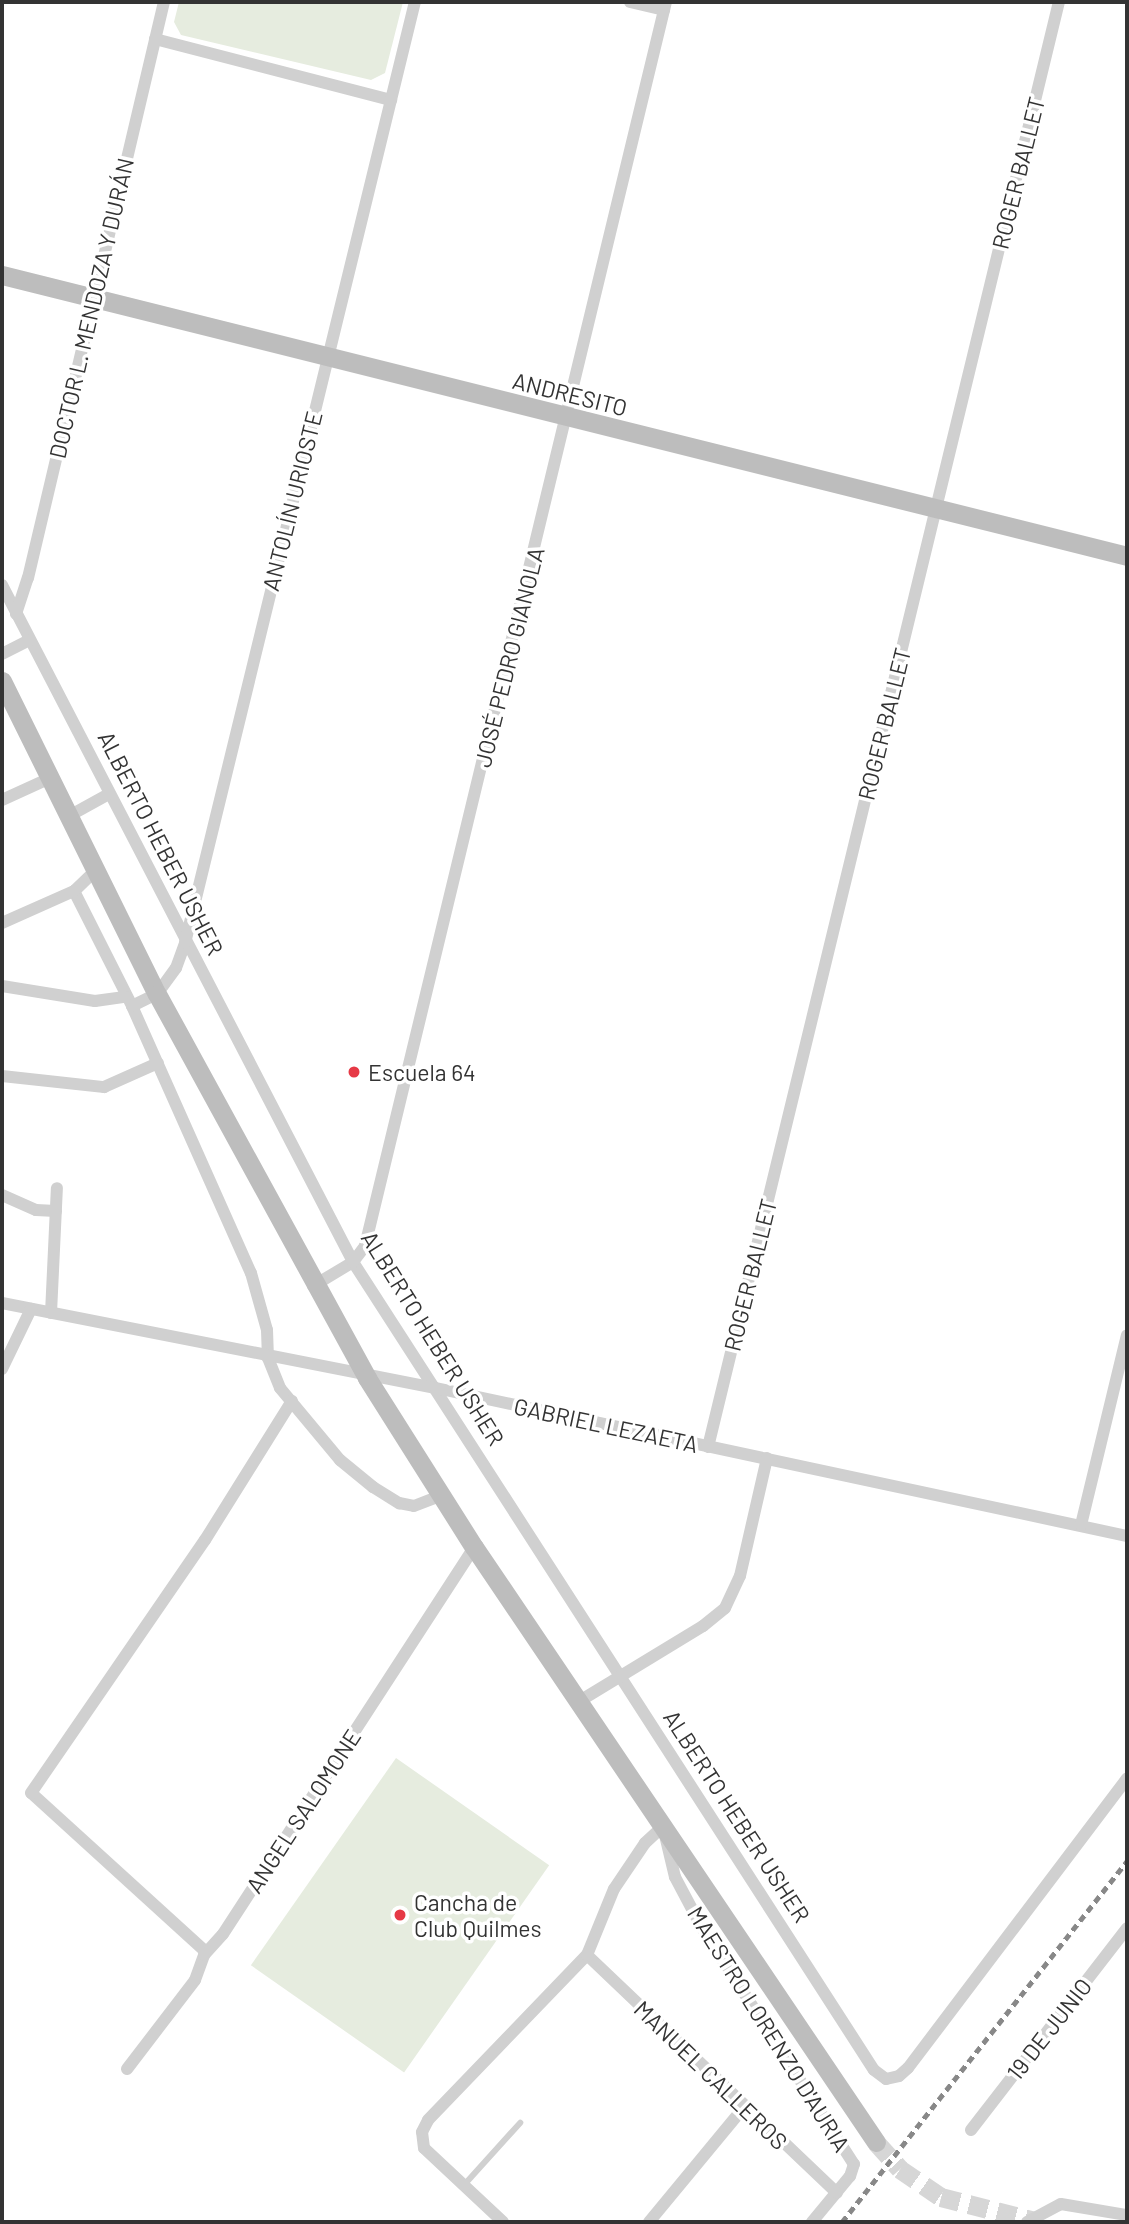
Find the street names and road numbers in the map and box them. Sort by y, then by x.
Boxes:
street label: ROGER BALLET [986,94,1050,252]
street label: DOCTOR L. MENDOZA Y DURÁN [43,155,139,461]
street label: ANDRESITO [510,366,630,422]
street label: ANTOLÍN URIOSTE [256,408,328,594]
street label: JOSÉ PEDRO GIANOLA [468,544,550,770]
street label: ROGER BALLET [852,645,916,803]
street label: ALBERTO HEBER USHER [92,726,230,960]
street label: ROGER BALLET [718,1196,782,1354]
street label: ALBERTO HEBER USHER [356,1226,510,1450]
street label: GABRIEL LEZAETA [512,1392,700,1458]
street label: ALBERTO HEBER USHER [658,1705,816,1927]
street label: ANGEL SALOMONE [240,1724,366,1898]
street label: MAESTRO LORENZO D'AURIA [682,1901,856,2157]
street label: 19 DE JUNIO [1001,1973,1097,2085]
street label: MANUEL CALLEROS [629,1995,793,2155]

